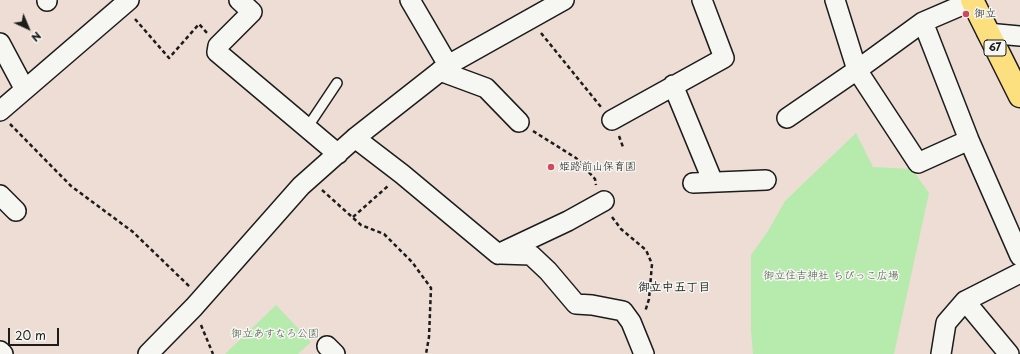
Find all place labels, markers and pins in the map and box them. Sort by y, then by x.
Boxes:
place label: 御立 [974,7,996,21]
marker: 御立 [961,9,971,19]
place label: 姫路前山保育園 [559,160,636,174]
marker: 姫路前山保育園 [546,162,556,172]

